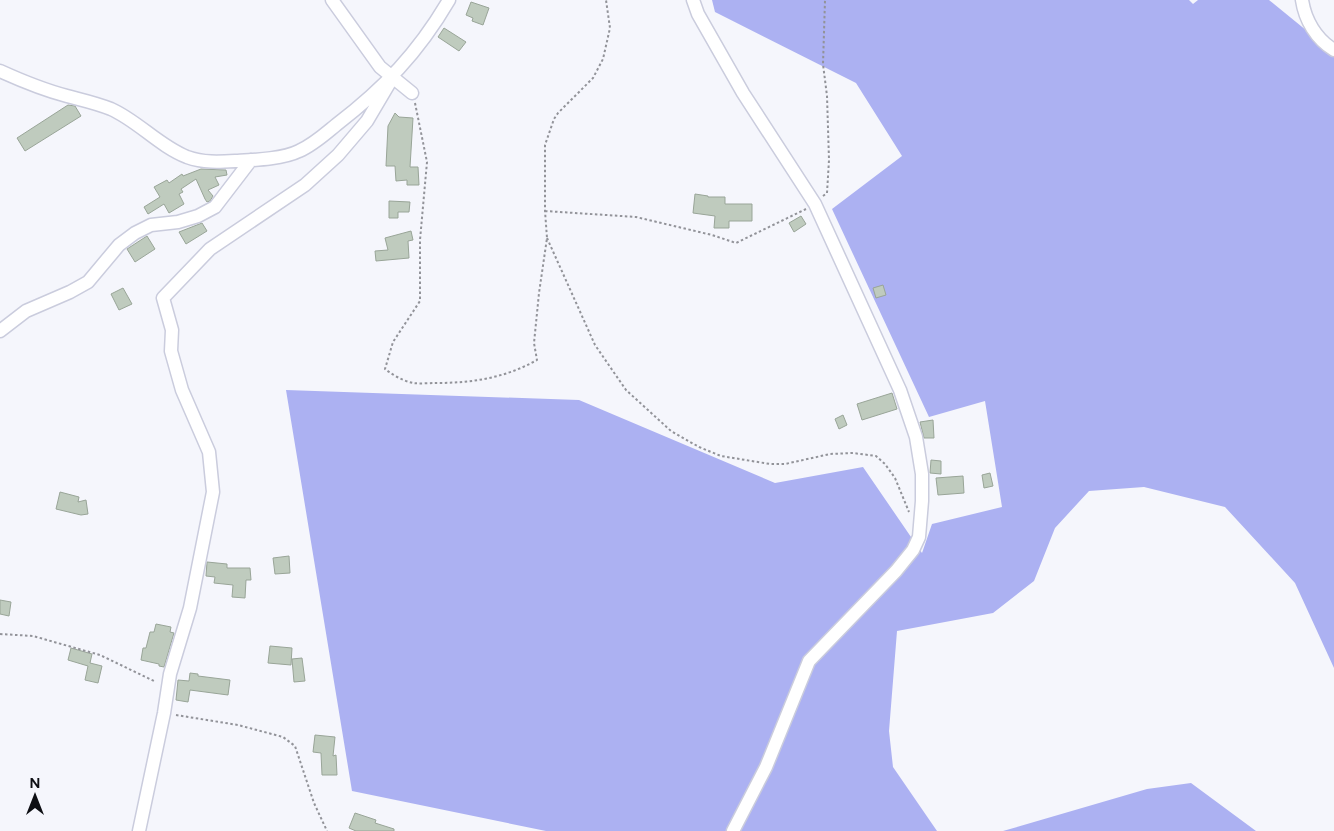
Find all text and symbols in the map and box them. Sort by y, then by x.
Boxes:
north arrow [10,771,60,821]
text: N [30,775,40,792]

